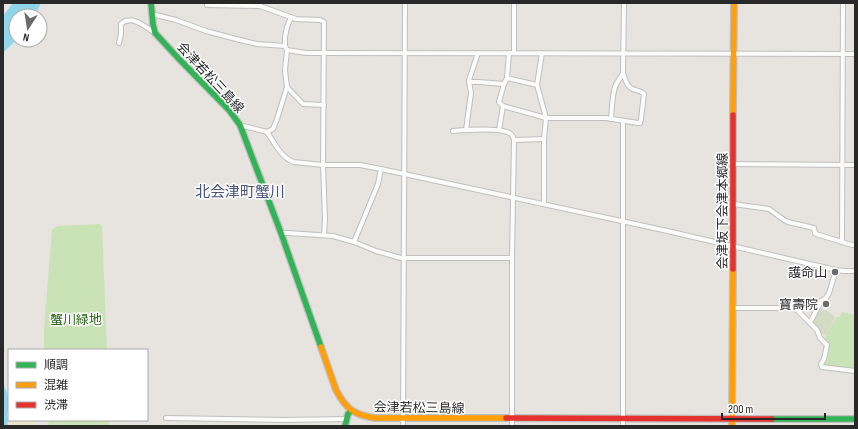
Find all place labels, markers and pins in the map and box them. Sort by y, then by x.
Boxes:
place label: 護命山 [788,265,827,281]
marker: 護命山 [830,267,840,277]
place label: 寶壽院 [779,297,818,313]
marker: 寶壽院 [821,299,831,309]

